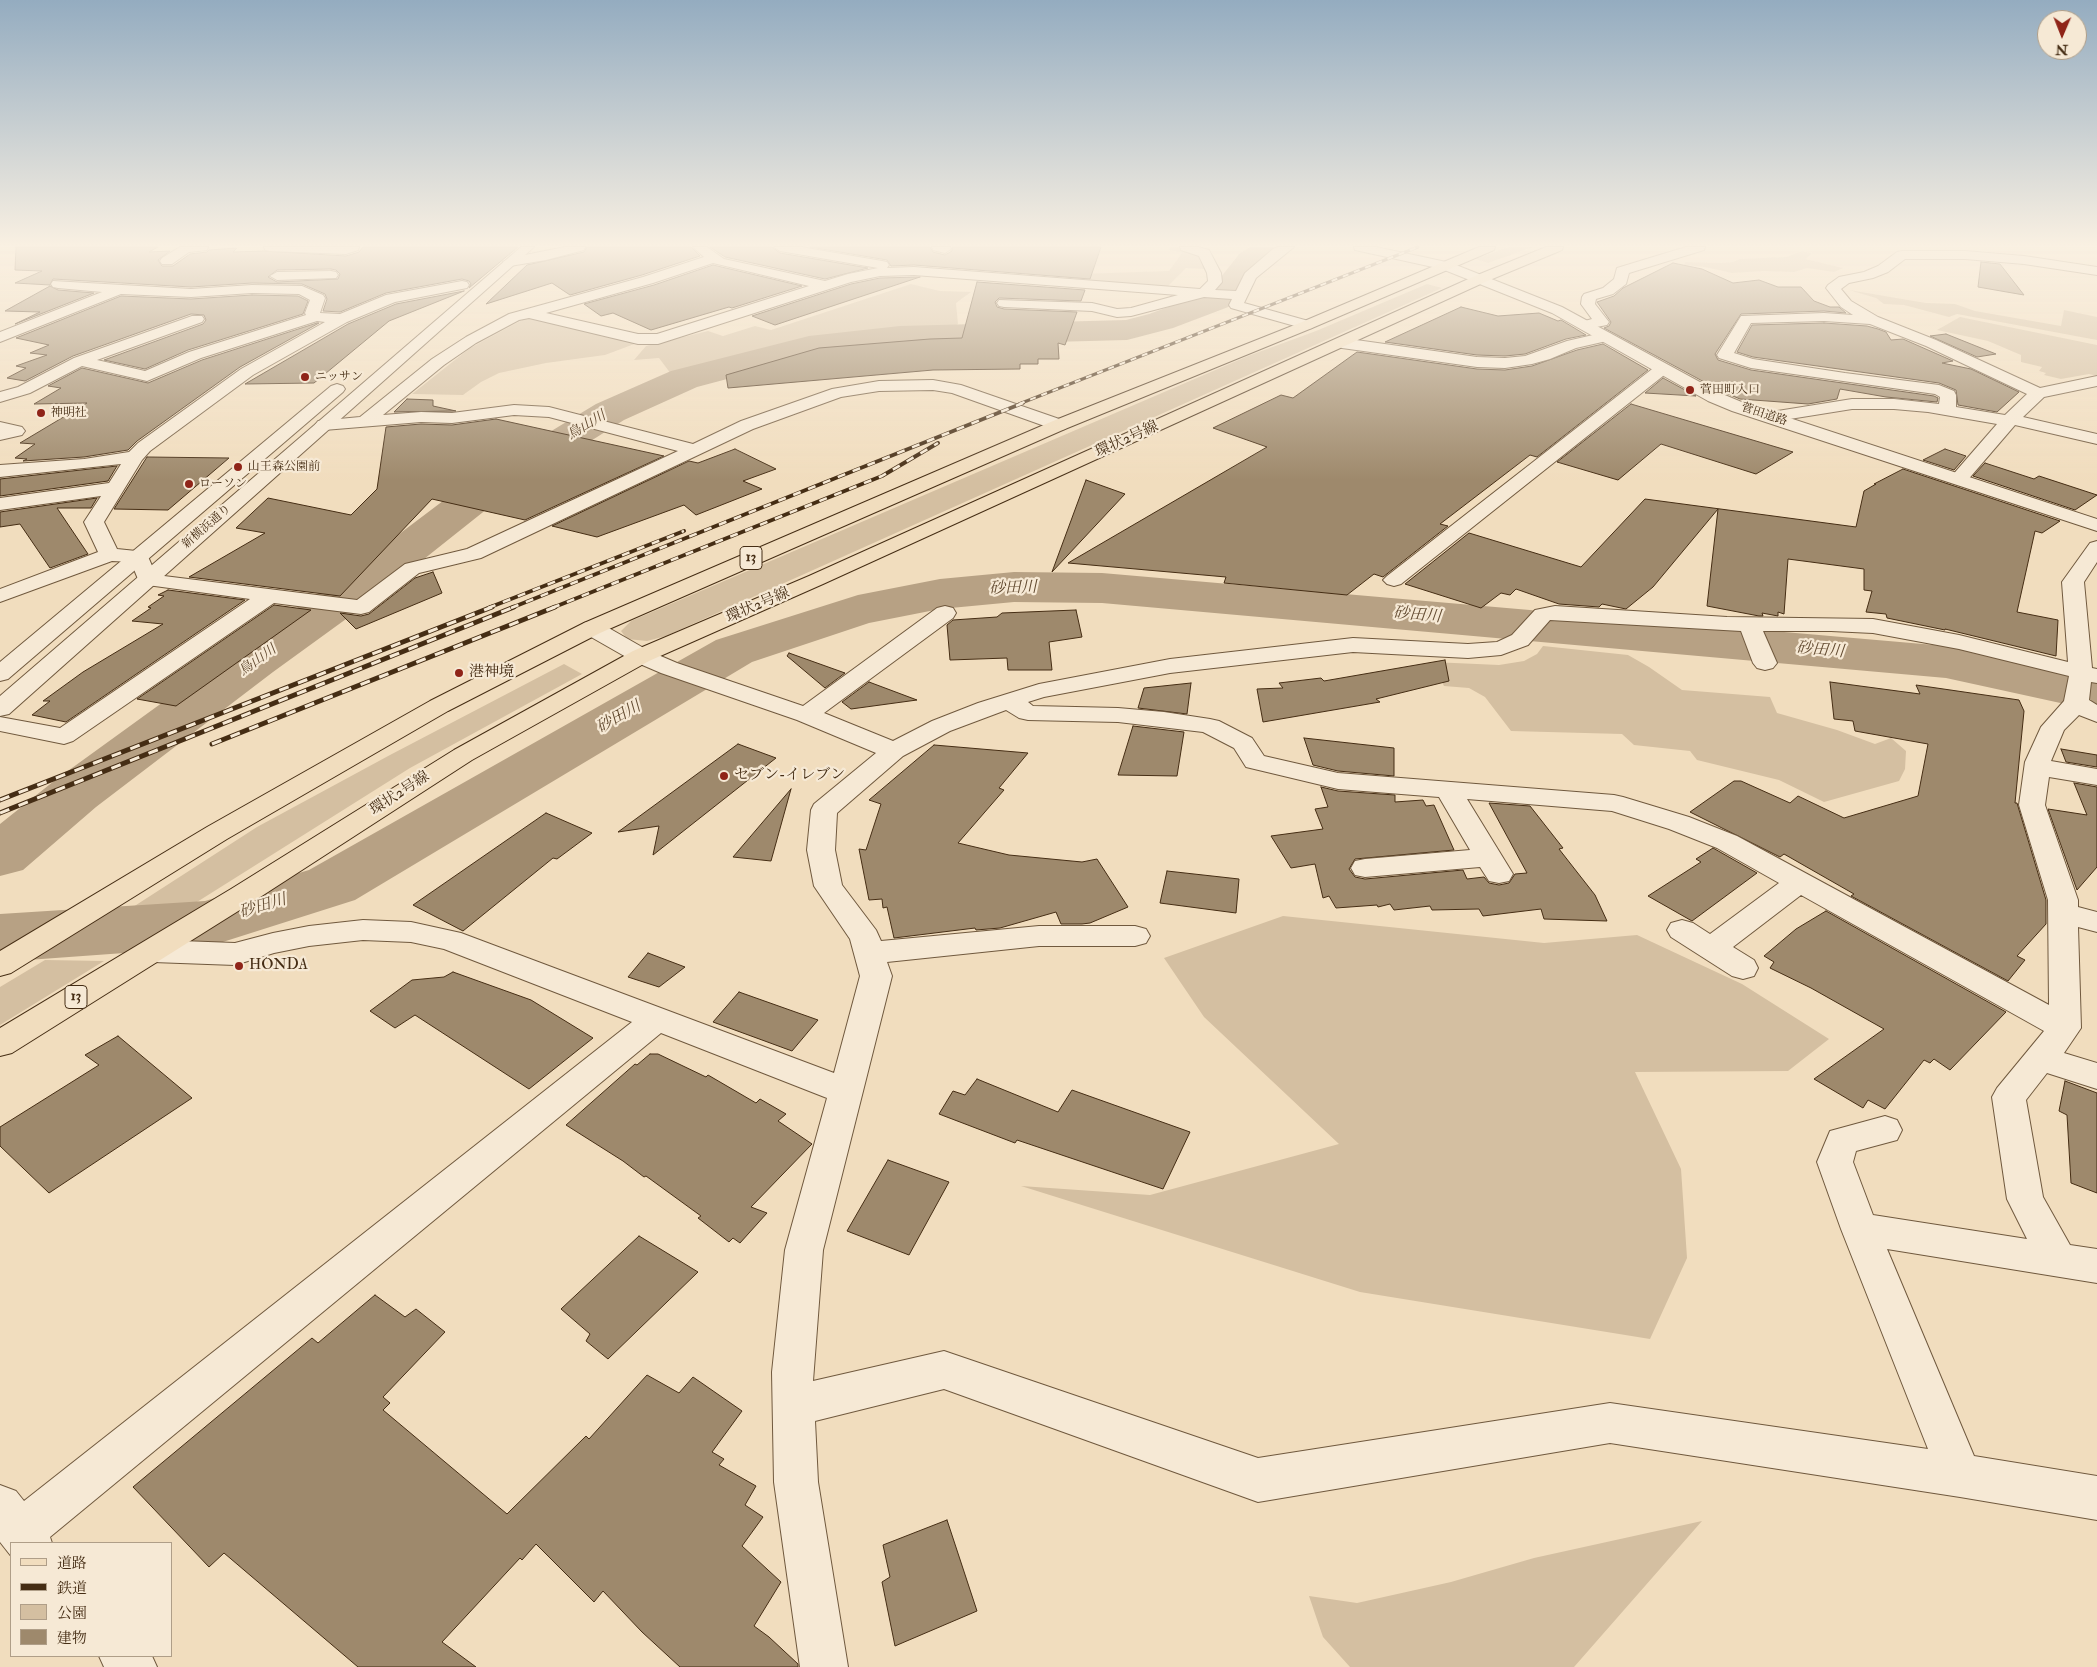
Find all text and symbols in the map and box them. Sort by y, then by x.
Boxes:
north arrow [2037,10,2087,60]
text: N [2055,41,2068,58]
place label: ニッサン [315,370,363,384]
marker: ニッサン [299,371,311,383]
place label: 菅田町入口 [1700,383,1760,397]
marker: 菅田町入口 [1684,384,1696,396]
street label: 菅田道路 [1739,401,1789,429]
place label: 神明社 [51,406,87,420]
marker: 神明社 [35,407,47,419]
water label: 鳥山川 [565,408,609,444]
street label: 環状2号線 [1092,418,1162,462]
place label: 山王森公園前 [248,460,320,474]
marker: 山王森公園前 [232,461,244,473]
place label: ローソン [199,477,247,491]
marker: ローソン [183,478,195,490]
street label: 新横浜通り [180,502,234,552]
road number: 13 [740,546,762,570]
water label: 砂田川 [989,579,1037,599]
street label: 環状2号線 [723,585,793,627]
water label: 砂田川 [1392,604,1442,628]
water label: 砂田川 [1795,639,1845,663]
water label: 鳥山川 [236,642,280,680]
place label: 港神境 [469,664,514,682]
marker: 港神境 [453,667,465,679]
water label: 砂田川 [593,698,645,738]
place label: セブン-イレブン [734,767,845,785]
street label: 環状2号線 [367,768,433,820]
marker: セブン-イレブン [718,770,730,782]
water label: 砂田川 [237,891,289,923]
place label: HONDA [249,957,308,975]
marker: HONDA [233,960,245,972]
road number: 13 [65,986,87,1009]
legend [10,1542,172,1657]
text: 道路 [57,1554,87,1573]
text: 鉄道 [57,1579,87,1598]
text: 公園 [57,1604,87,1623]
text: 建物 [57,1629,87,1648]

